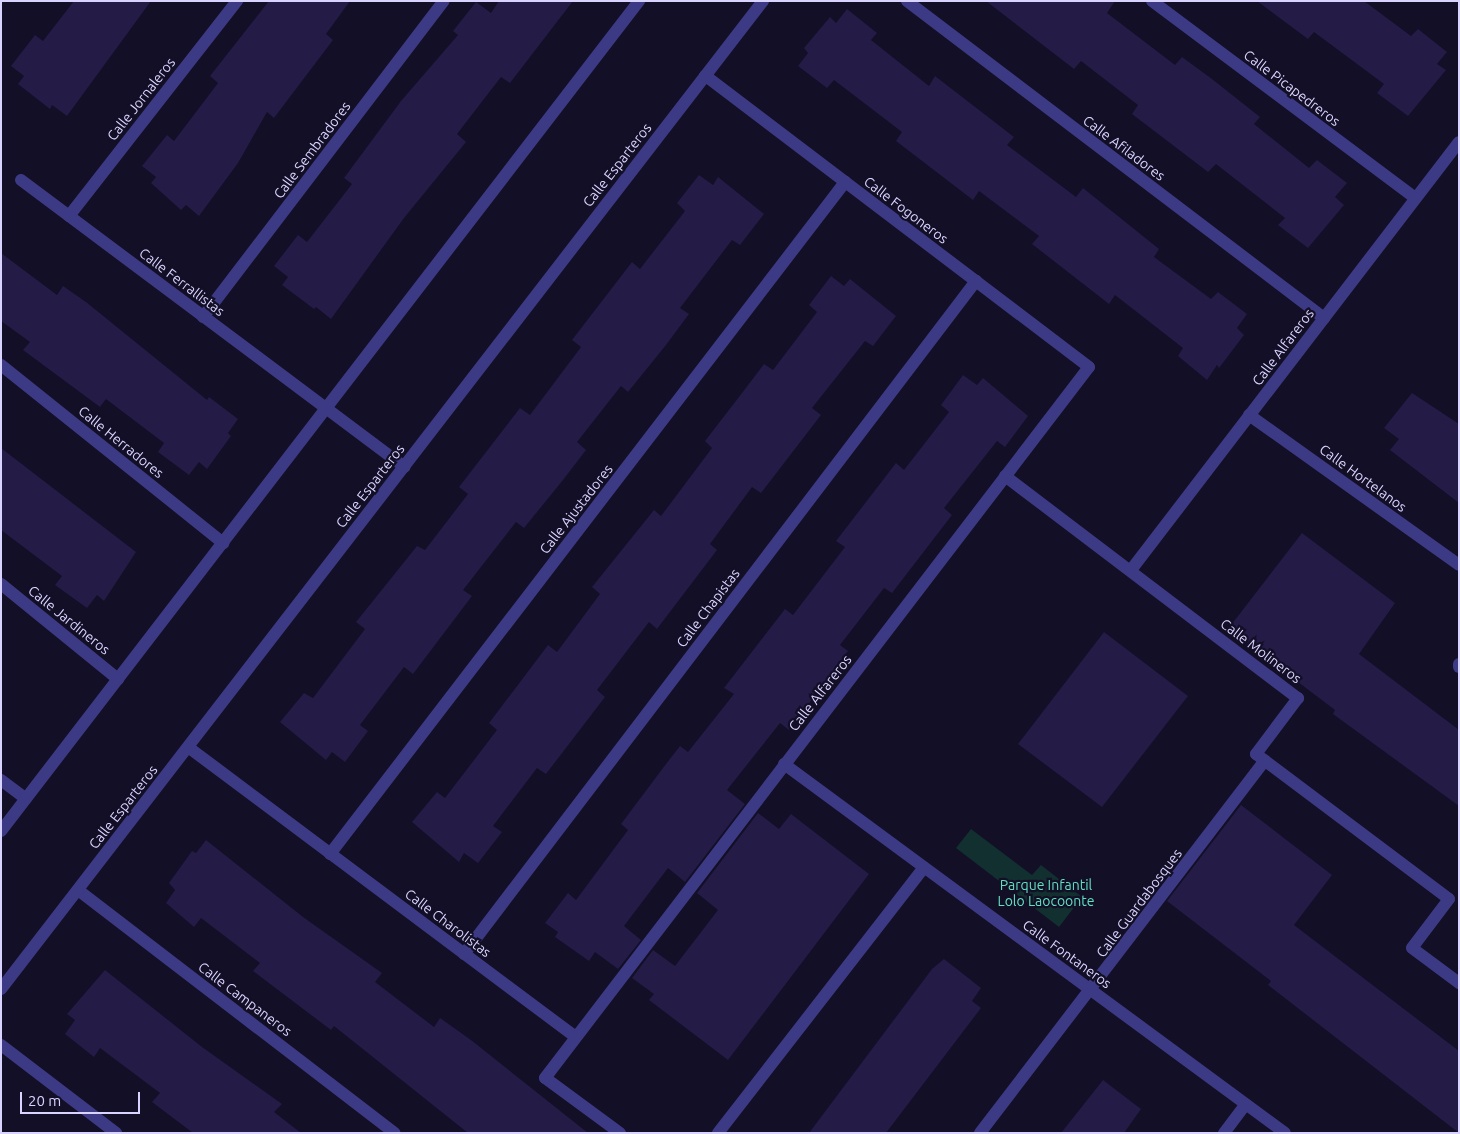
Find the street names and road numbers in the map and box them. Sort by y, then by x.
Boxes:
street label: Calle Picapedreros [1241,46,1343,130]
street label: Calle Jornaleros [103,54,179,144]
street label: Calle Sembradores [270,98,354,202]
street label: Calle Afiladores [1080,112,1168,184]
street label: Calle Esparteros [579,120,655,210]
street label: Calle Fogoneros [861,173,951,247]
street label: Calle Ferrallistas [136,244,228,320]
street label: Calle Alfareros [1249,305,1317,389]
street label: Calle Herradores [75,402,167,482]
street label: Calle Esparteros [332,441,408,531]
street label: Calle Hortelanos [1316,441,1410,515]
street label: Calle Ajustadores [536,461,616,557]
street label: Calle Chapistas [673,565,743,651]
street label: Calle Jardineros [25,582,113,658]
street label: Calle Molineros [1217,615,1305,687]
street label: Calle Alfareros [785,652,855,734]
street label: Calle Esparteros [85,762,161,852]
street label: Calle Guardabosques [1093,845,1185,961]
street label: Calle Charolistas [402,885,494,961]
street label: Calle Fontaneros [1019,916,1115,992]
street label: Calle Campaneros [195,958,295,1040]

